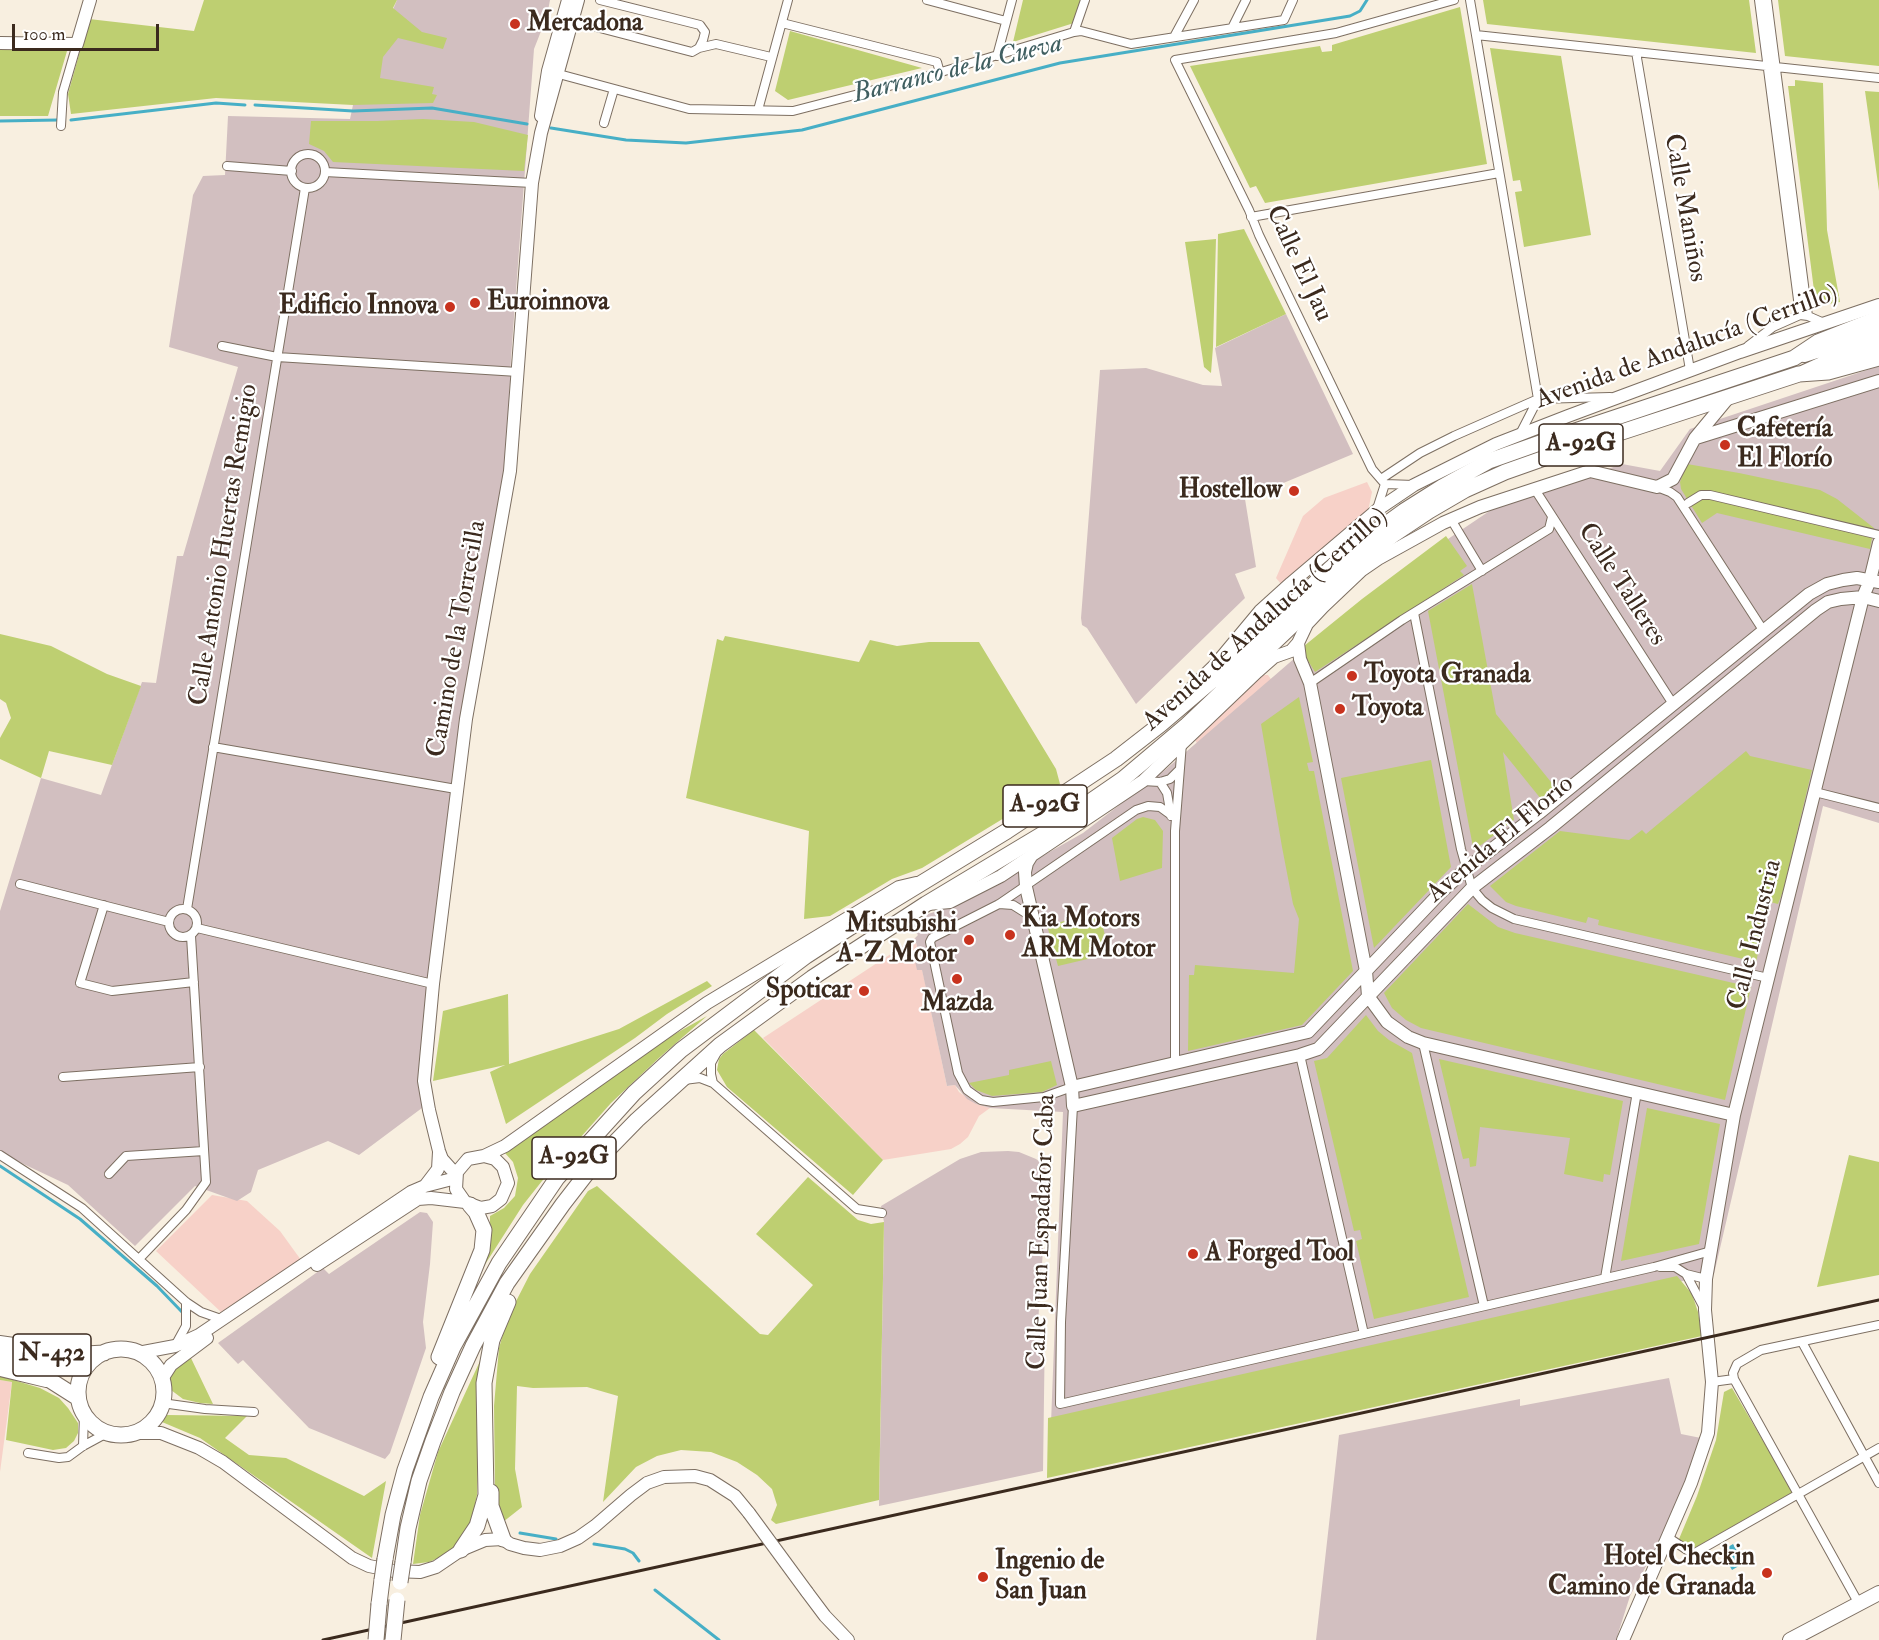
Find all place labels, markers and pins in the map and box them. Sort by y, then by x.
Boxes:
place label: Mercadona [527,8,643,40]
marker: Mercadona [508,17,522,31]
place label: Euroinnova [487,287,609,319]
place label: Edificio Innova [279,291,438,323]
marker: Euroinnova [468,296,482,310]
marker: Edificio Innova [443,300,457,314]
place label: Cafetería El Florío [1737,414,1832,476]
marker: Cafetería El Florío [1718,438,1732,452]
place label: Hostellow [1179,475,1282,507]
marker: Hostellow [1287,484,1301,498]
place label: Toyota Granada [1364,660,1531,692]
marker: Toyota Granada [1345,669,1359,683]
place label: Toyota [1352,693,1423,725]
marker: Toyota [1333,702,1347,716]
place label: Kia Motors ARM Motor [1022,904,1155,966]
place label: Mitsubishi A-Z Motor [837,909,957,970]
marker: Kia Motors ARM Motor [1003,928,1017,942]
marker: Mitsubishi A-Z Motor [962,933,976,947]
marker: Mazda [950,972,964,986]
place label: Spoticar [766,975,852,1007]
marker: Spoticar [857,984,871,998]
place label: Mazda [921,988,993,1020]
place label: A Forged Tool [1205,1238,1354,1270]
marker: A Forged Tool [1186,1247,1200,1261]
place label: Hotel Checkin Camino de Granada [1548,1542,1755,1604]
place label: Ingenio de San Juan [995,1546,1104,1607]
marker: Hotel Checkin Camino de Granada [1760,1566,1774,1580]
marker: Ingenio de San Juan [976,1570,990,1584]

